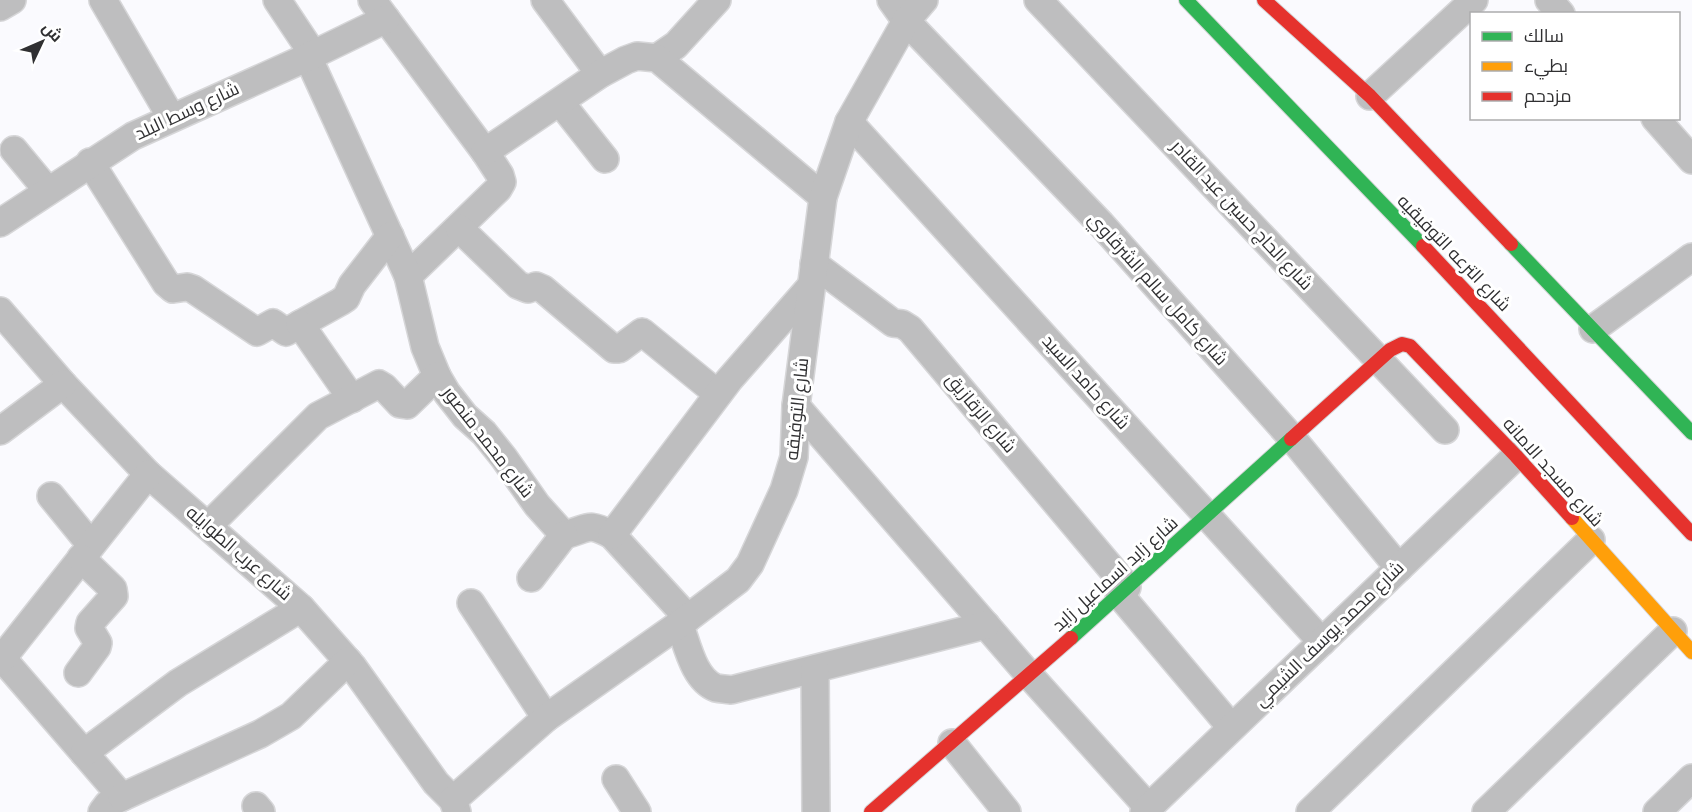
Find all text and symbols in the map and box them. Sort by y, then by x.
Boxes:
north arrow [12,12,72,72]
legend [1470,12,1680,120]
text: ش [38,18,66,46]
text: سالك [1524,25,1564,47]
text: بطيء [1524,55,1568,80]
street label: شارع وسط البلد [131,77,243,146]
text: مزدحم [1524,85,1572,108]
street label: شارع الحاج حسين عبد القادر [1165,135,1317,295]
street label: شارع الترعه التوفيقيه [1392,190,1515,317]
street label: شارع كامل سالم الشرقاوي [1081,208,1232,372]
street label: شارع حامد السيد [1037,330,1134,435]
street label: شارع التوفيقه [781,357,814,461]
street label: شارع الزقازيق [940,369,1021,458]
street label: شارع محمد منصور [436,381,538,503]
street label: شارع مسجد الامانه [1497,413,1608,532]
street label: شارع عرب الطوايله [181,501,296,606]
street label: شارع زايد اسماعيل زايد [1048,512,1183,637]
street label: شارع محمد يوسف الشيمي [1250,557,1411,713]

